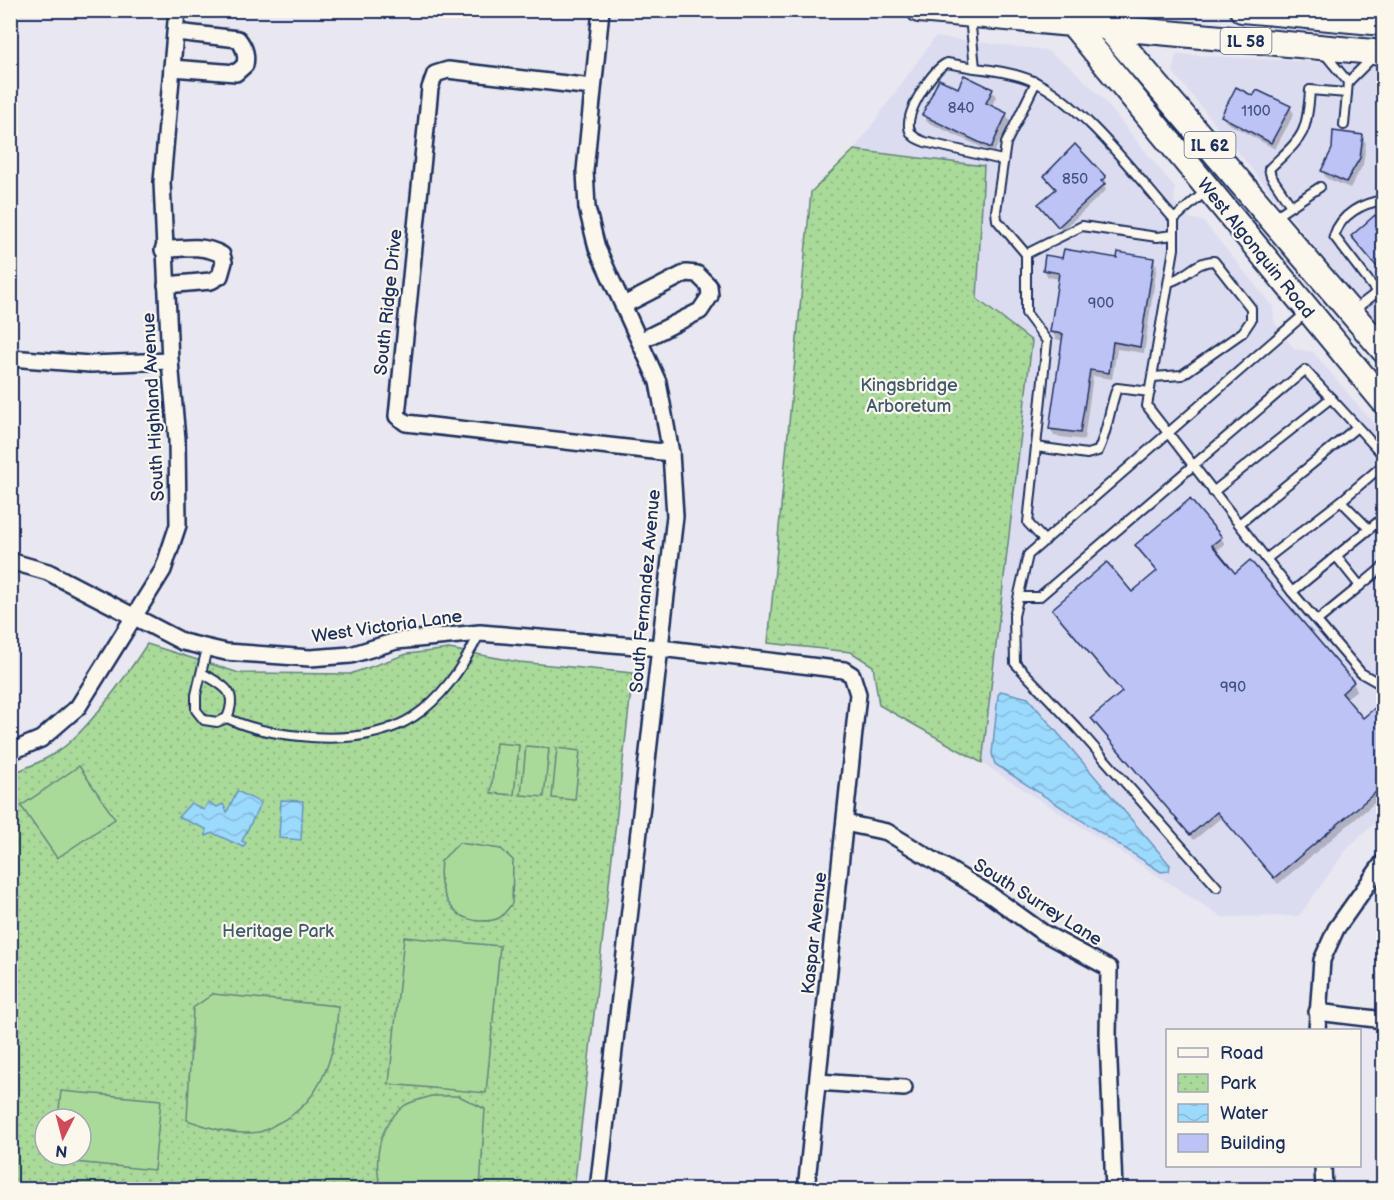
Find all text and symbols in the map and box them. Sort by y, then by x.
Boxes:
road number: IL 58 [1220,28,1272,54]
house number: 840 [948,99,975,118]
house number: 1100 [1241,102,1271,121]
road number: IL 62 [1184,132,1236,158]
house number: 850 [1062,170,1088,189]
street label: West Algonquin Road [1193,174,1319,323]
street label: South Ridge Drive [370,228,407,376]
house number: 900 [1088,294,1114,313]
street label: South Highland Avenue [138,312,169,502]
park label: Kingsbridge Arboretum [860,375,958,417]
street label: South Fernandez Avenue [626,488,665,694]
street label: West Victoria Lane [311,606,464,647]
house number: 990 [1220,678,1246,697]
street label: South Surrey Lane [970,854,1106,951]
street label: Kaspar Avenue [798,871,831,995]
park label: Heritage Park [222,921,334,942]
legend [1166,1029,1361,1167]
text: Road [1220,1043,1264,1064]
text: Park [1220,1073,1256,1094]
text: Water [1220,1103,1268,1124]
north arrow [33,1107,93,1167]
text: Building [1220,1133,1286,1154]
text: N [55,1140,69,1161]

